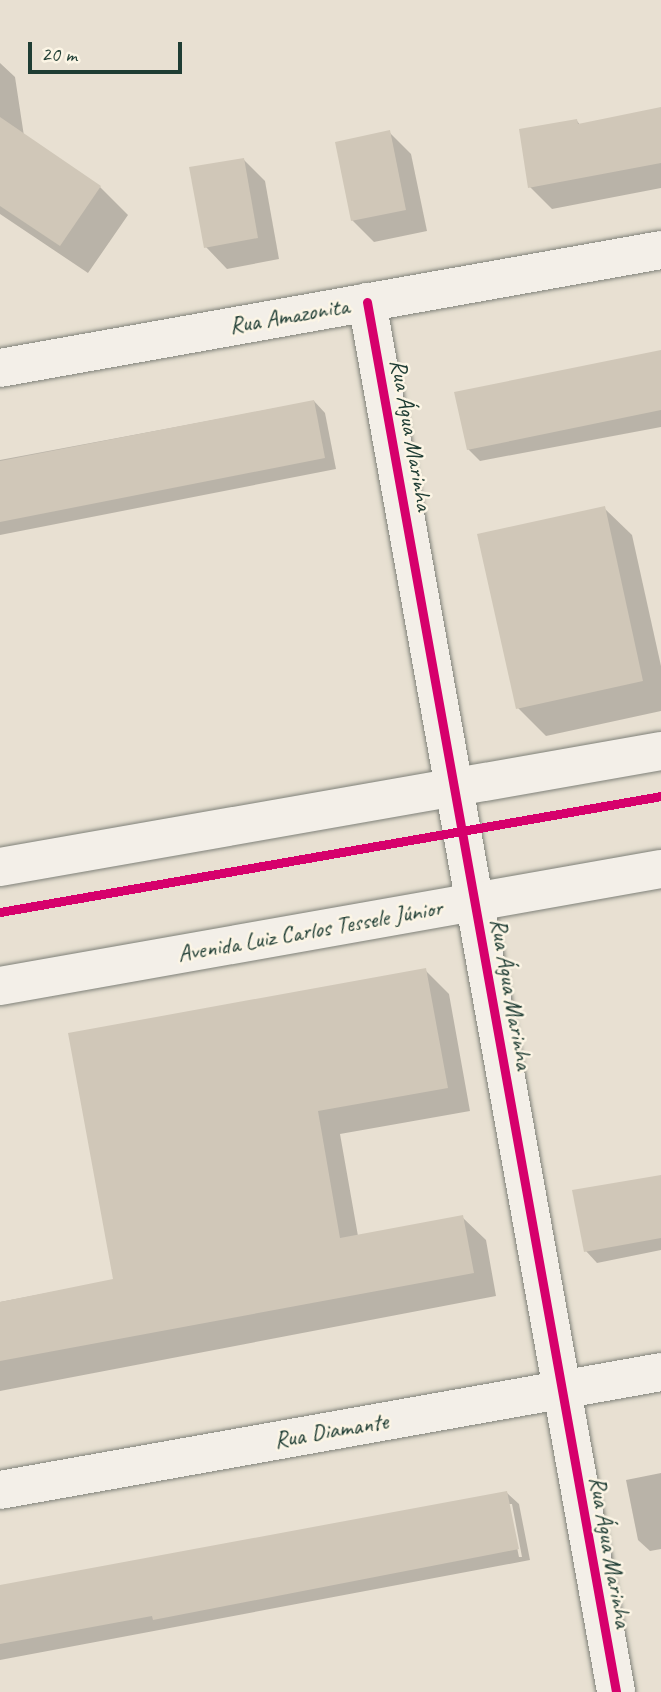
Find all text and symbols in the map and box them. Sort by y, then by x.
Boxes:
scale bar [32,28,186,72]
text: 20 m [41,41,77,67]
street label: Rua Amazonita [226,291,352,341]
street label: Rua Água Marinha [383,357,439,513]
street label: Avenida Luiz Carlos Tessele Júnior [175,894,445,968]
street label: Rua Água Marinha [483,916,539,1072]
street label: Rua Diamante [272,1407,390,1455]
street label: Rua Água Marinha [582,1474,638,1630]

